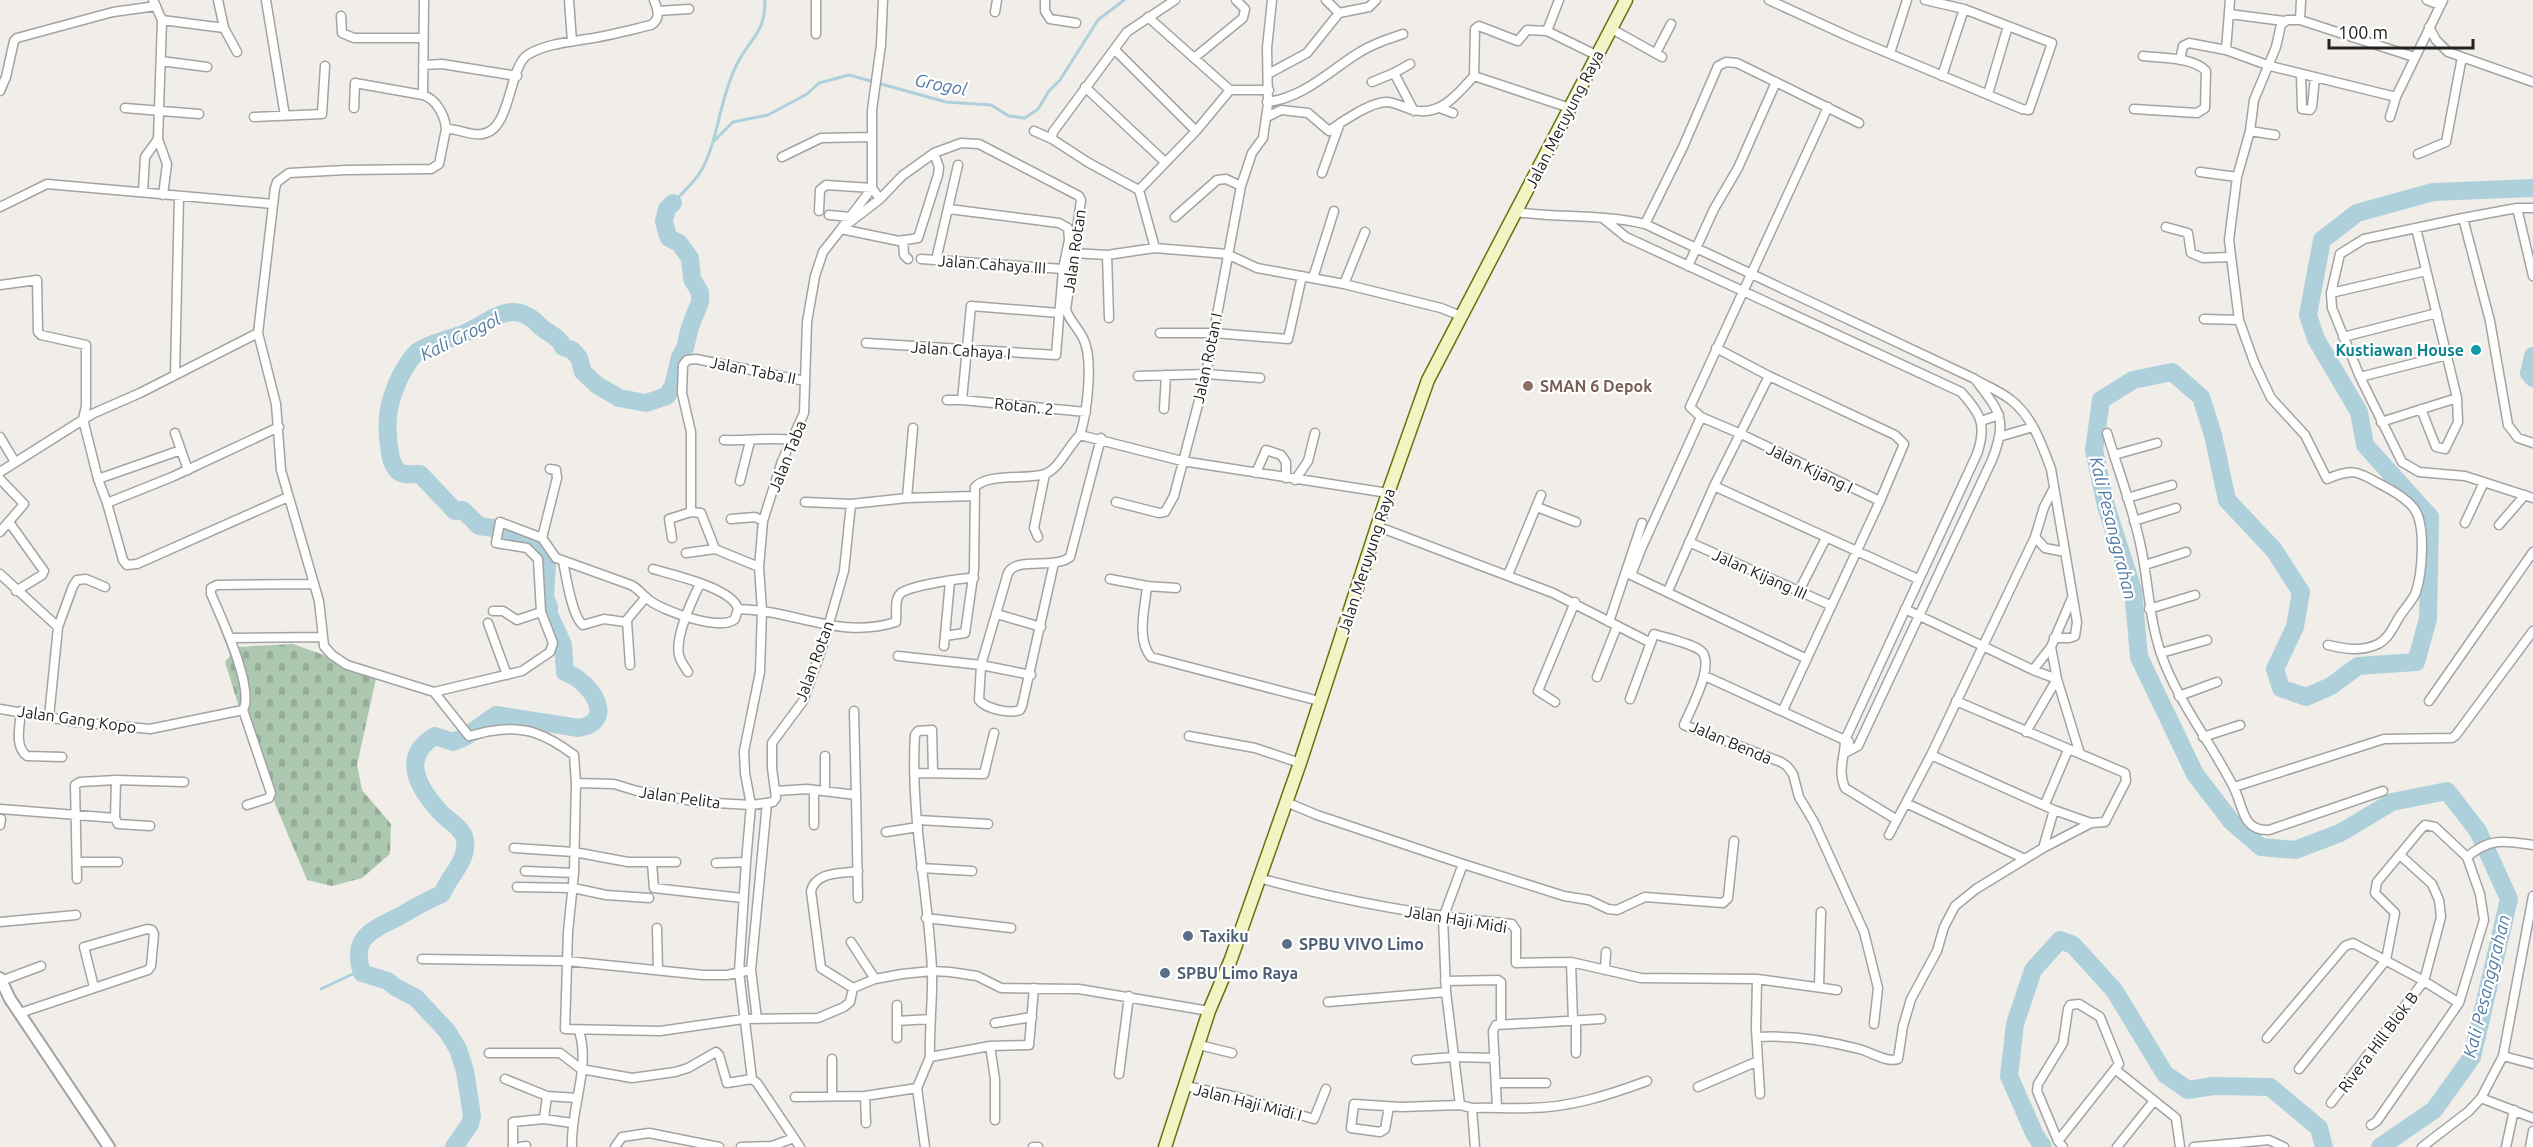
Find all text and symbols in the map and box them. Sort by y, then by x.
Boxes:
scale bar [2329,12,2473,50]
text: 100 m [2338,22,2388,42]
street label: Jalan Meruyung Raya [1521,47,1607,191]
water label: Grogol [913,69,969,99]
street label: Jalan Rotan [1059,208,1089,294]
street label: Jalan Cahaya III [937,251,1047,277]
water label: Kali Grogol [417,308,503,364]
street label: Jalan Rotan I [1189,311,1225,405]
street label: Jalan Cahaya I [910,338,1012,362]
place label: Kustiawan House [2335,341,2464,359]
marker: Kustiawan House [2469,343,2483,357]
street label: Jalan Taba II [708,353,798,387]
place label: SMAN 6 Depok [1540,377,1652,395]
marker: SMAN 6 Depok [1521,379,1535,393]
street label: Rotan. 2 [993,394,1055,418]
street label: Jalan Taba [765,418,809,494]
street label: Jalan Kijang I [1764,439,1856,497]
water label: Kali Pesanggrahan [2087,454,2141,602]
street label: Jalan Meruyung Raya [1334,486,1398,636]
street label: Jalan Kijang III [1710,545,1810,603]
street label: Jalan Rotan [791,618,837,704]
street label: Jalan Gang Kopo [16,702,138,736]
street label: Jalan Benda [1687,717,1775,767]
street label: Jalan Pelita [638,782,722,812]
street label: Jalan Haji Midi [1404,902,1508,936]
water label: Kali Pesanggrahan [2459,912,2513,1060]
place label: Taxiku [1200,927,1249,945]
marker: Taxiku [1181,929,1195,943]
place label: SPBU VIVO Limo [1299,935,1424,953]
marker: SPBU VIVO Limo [1280,937,1294,951]
place label: SPBU Limo Raya [1177,964,1298,982]
marker: SPBU Limo Raya [1158,966,1172,980]
street label: Rivera Hill Blok B [2334,988,2422,1096]
street label: Jalan Haji Midi I [1192,1080,1304,1124]

